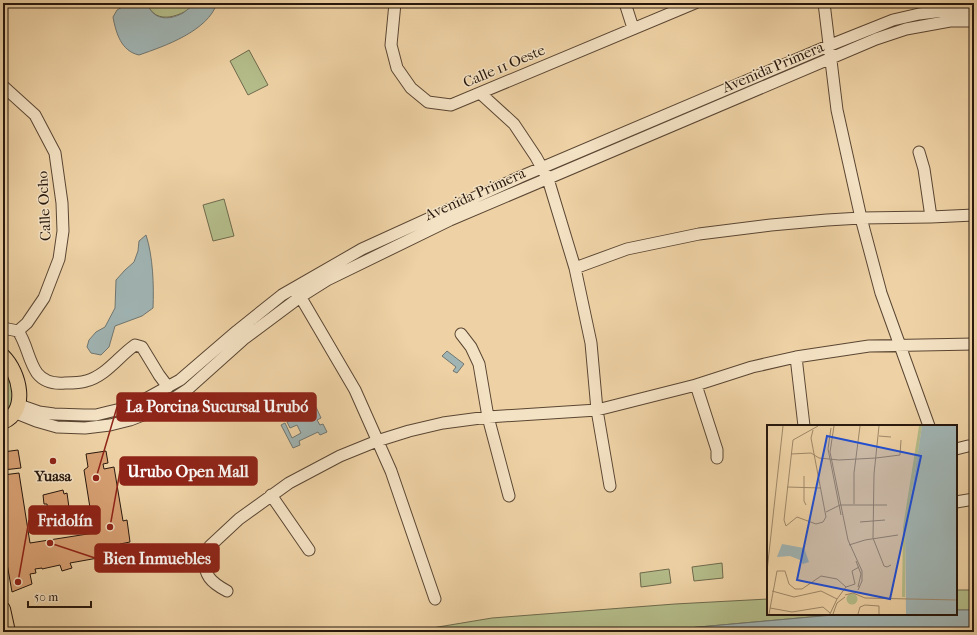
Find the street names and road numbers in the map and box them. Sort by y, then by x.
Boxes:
street label: Avenida Primera [719,37,827,97]
street label: Calle 11 Oeste [460,40,548,91]
street label: Avenida Primera [421,163,529,225]
street label: Calle Ocho [33,170,55,242]

